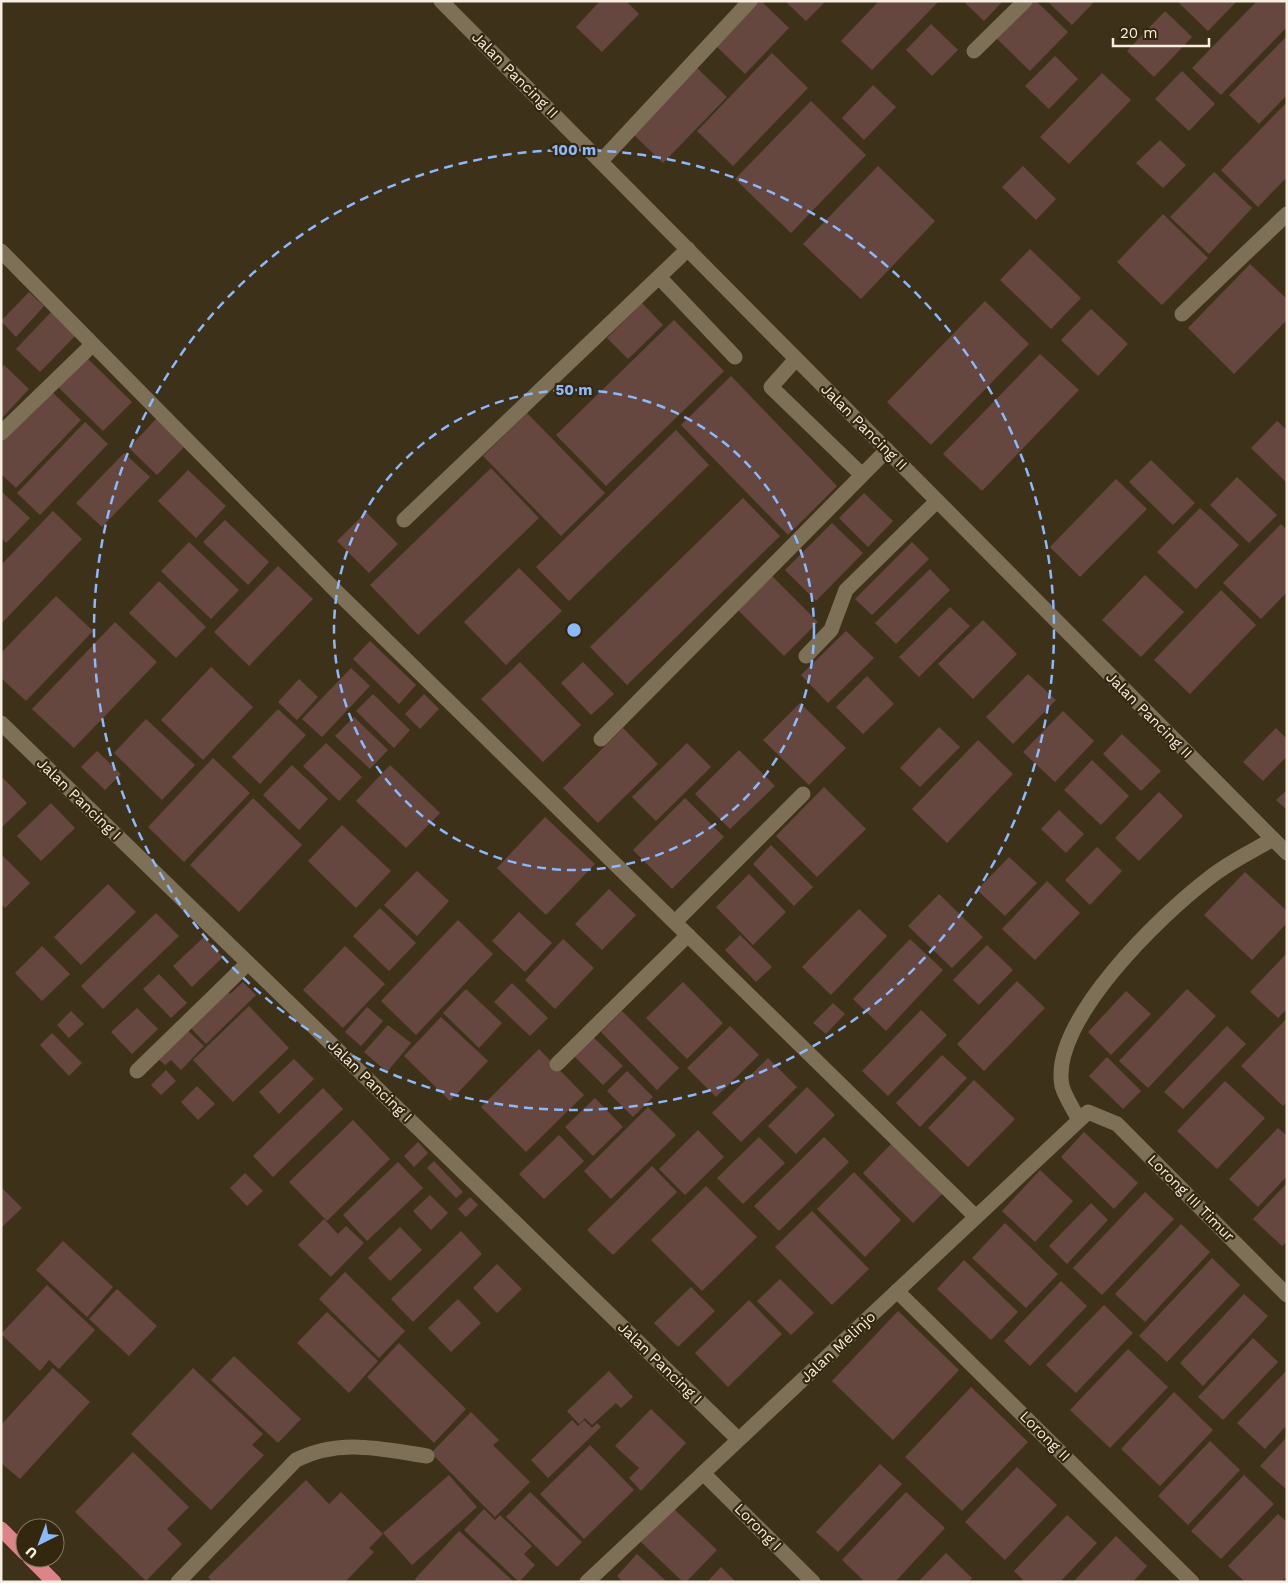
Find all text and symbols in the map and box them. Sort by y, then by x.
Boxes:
scale bar [1113,15,1209,47]
text: 20 m [1120,24,1158,42]
street label: Jalan Pancing II [468,28,562,122]
text: 100 m [552,141,596,159]
street label: Jalan Pancing II [817,380,911,474]
text: 50 m [556,381,592,399]
centre of rings [565,621,583,639]
street label: Jalan Pancing II [1102,668,1196,762]
street label: Jalan Pancing I [33,754,125,844]
street label: Jalan Pancing I [324,1036,416,1126]
street label: Lorong III Timur [1144,1151,1238,1245]
street label: Jalan Melinjo [797,1308,879,1386]
street label: Jalan Pancing I [614,1318,706,1408]
street label: Lorong II [1016,1407,1074,1465]
street label: Lorong I [731,1500,785,1554]
north arrow [15,1518,65,1568]
text: U [22,1543,40,1562]

